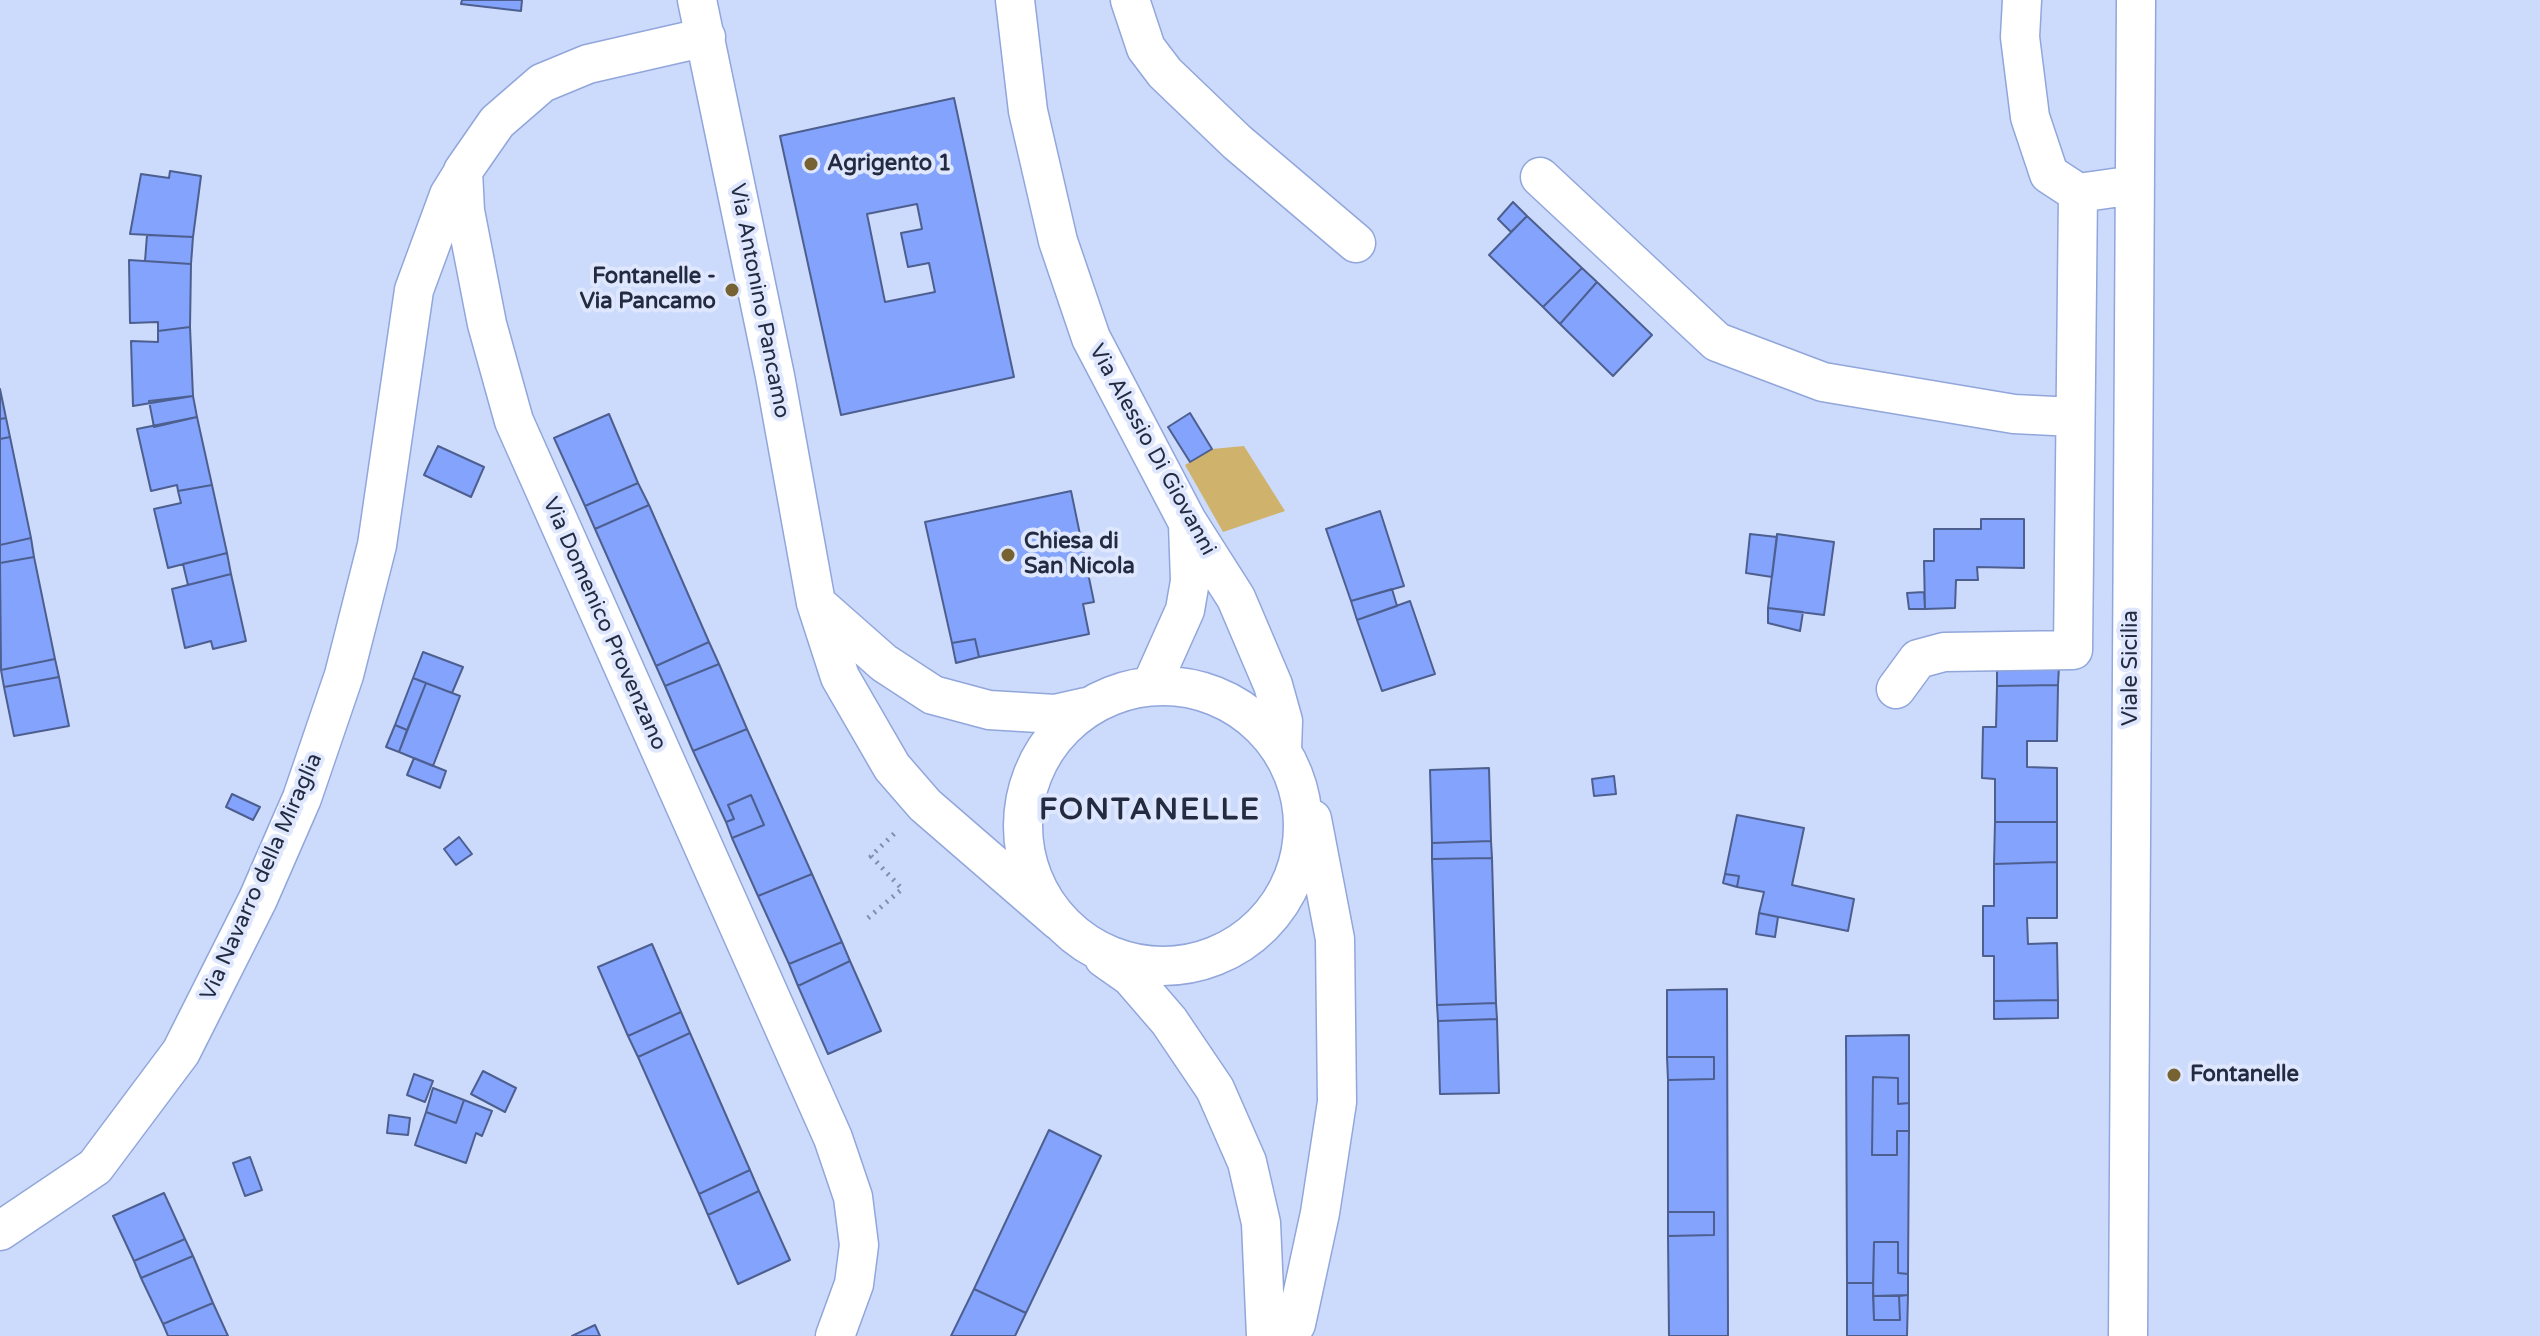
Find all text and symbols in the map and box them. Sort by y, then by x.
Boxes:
place label: Agrigento 1 [827,151,952,177]
marker: Agrigento 1 [802,155,820,173]
street label: Via Antonino Pancamo [723,181,795,421]
place label: Fontanelle - Via Pancamo [580,264,716,316]
marker: Fontanelle - Via Pancamo [723,281,741,299]
street label: Via Alessio Di Giovanni [1083,340,1221,560]
street label: Via Domenico Provenzano [536,494,672,754]
place label: Chiesa di San Nicola [1024,529,1135,580]
marker: Chiesa di San Nicola [999,546,1017,564]
street label: Viale Sicilia [2118,610,2144,726]
street label: Via Navarro della Miraglia [195,749,329,1005]
district label: FONTANELLE [1039,793,1261,829]
place label: Fontanelle [2190,1062,2299,1088]
marker: Fontanelle [2165,1066,2183,1084]

